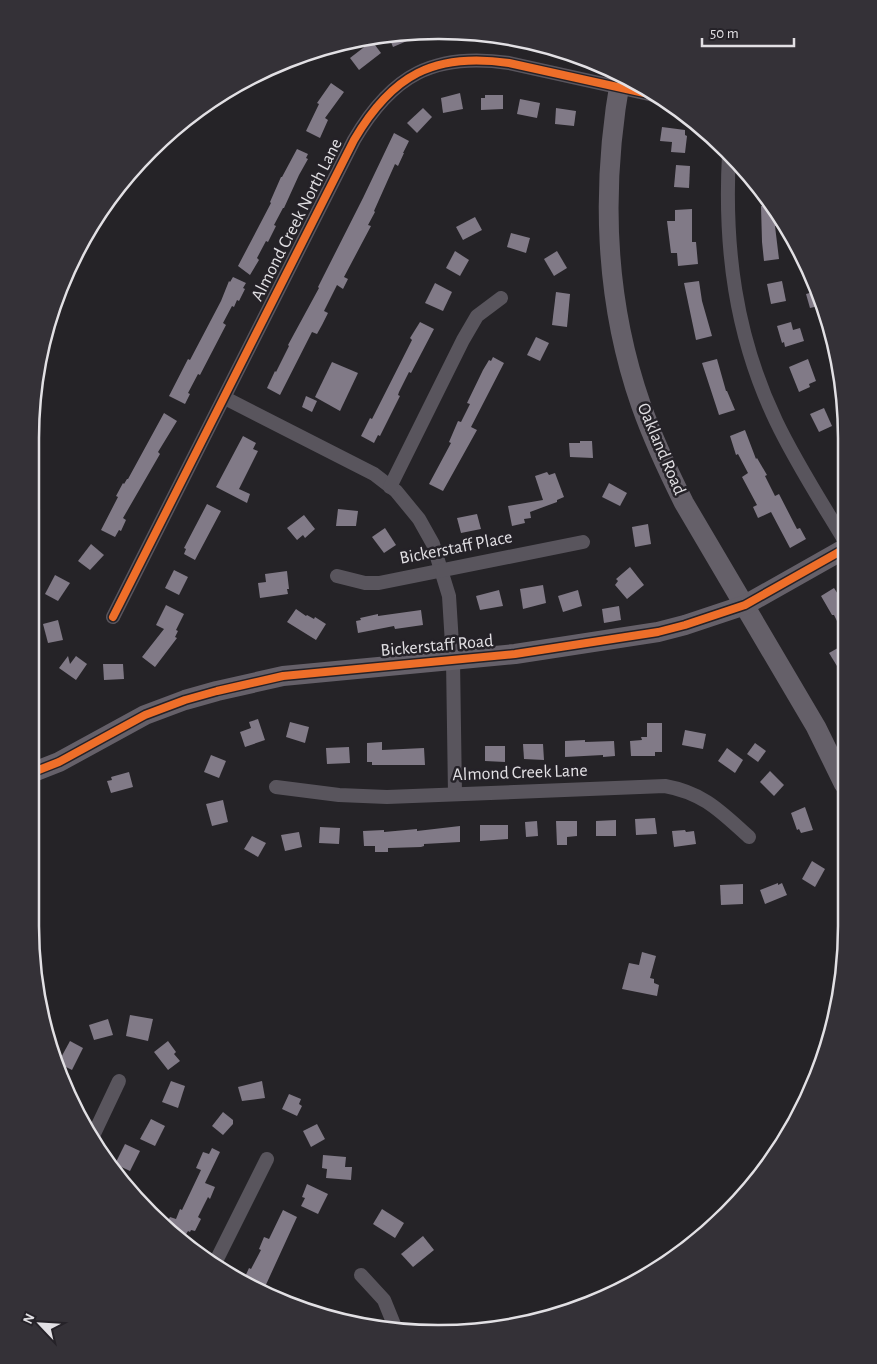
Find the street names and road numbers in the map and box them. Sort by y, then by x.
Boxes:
street label: Almond Creek North Lane [248,136,346,304]
street label: Oakland Road [634,400,688,498]
street label: Bickerstaff Place [398,528,514,568]
street label: Bickerstaff Road [380,632,494,660]
street label: Almond Creek Lane [452,762,588,784]

